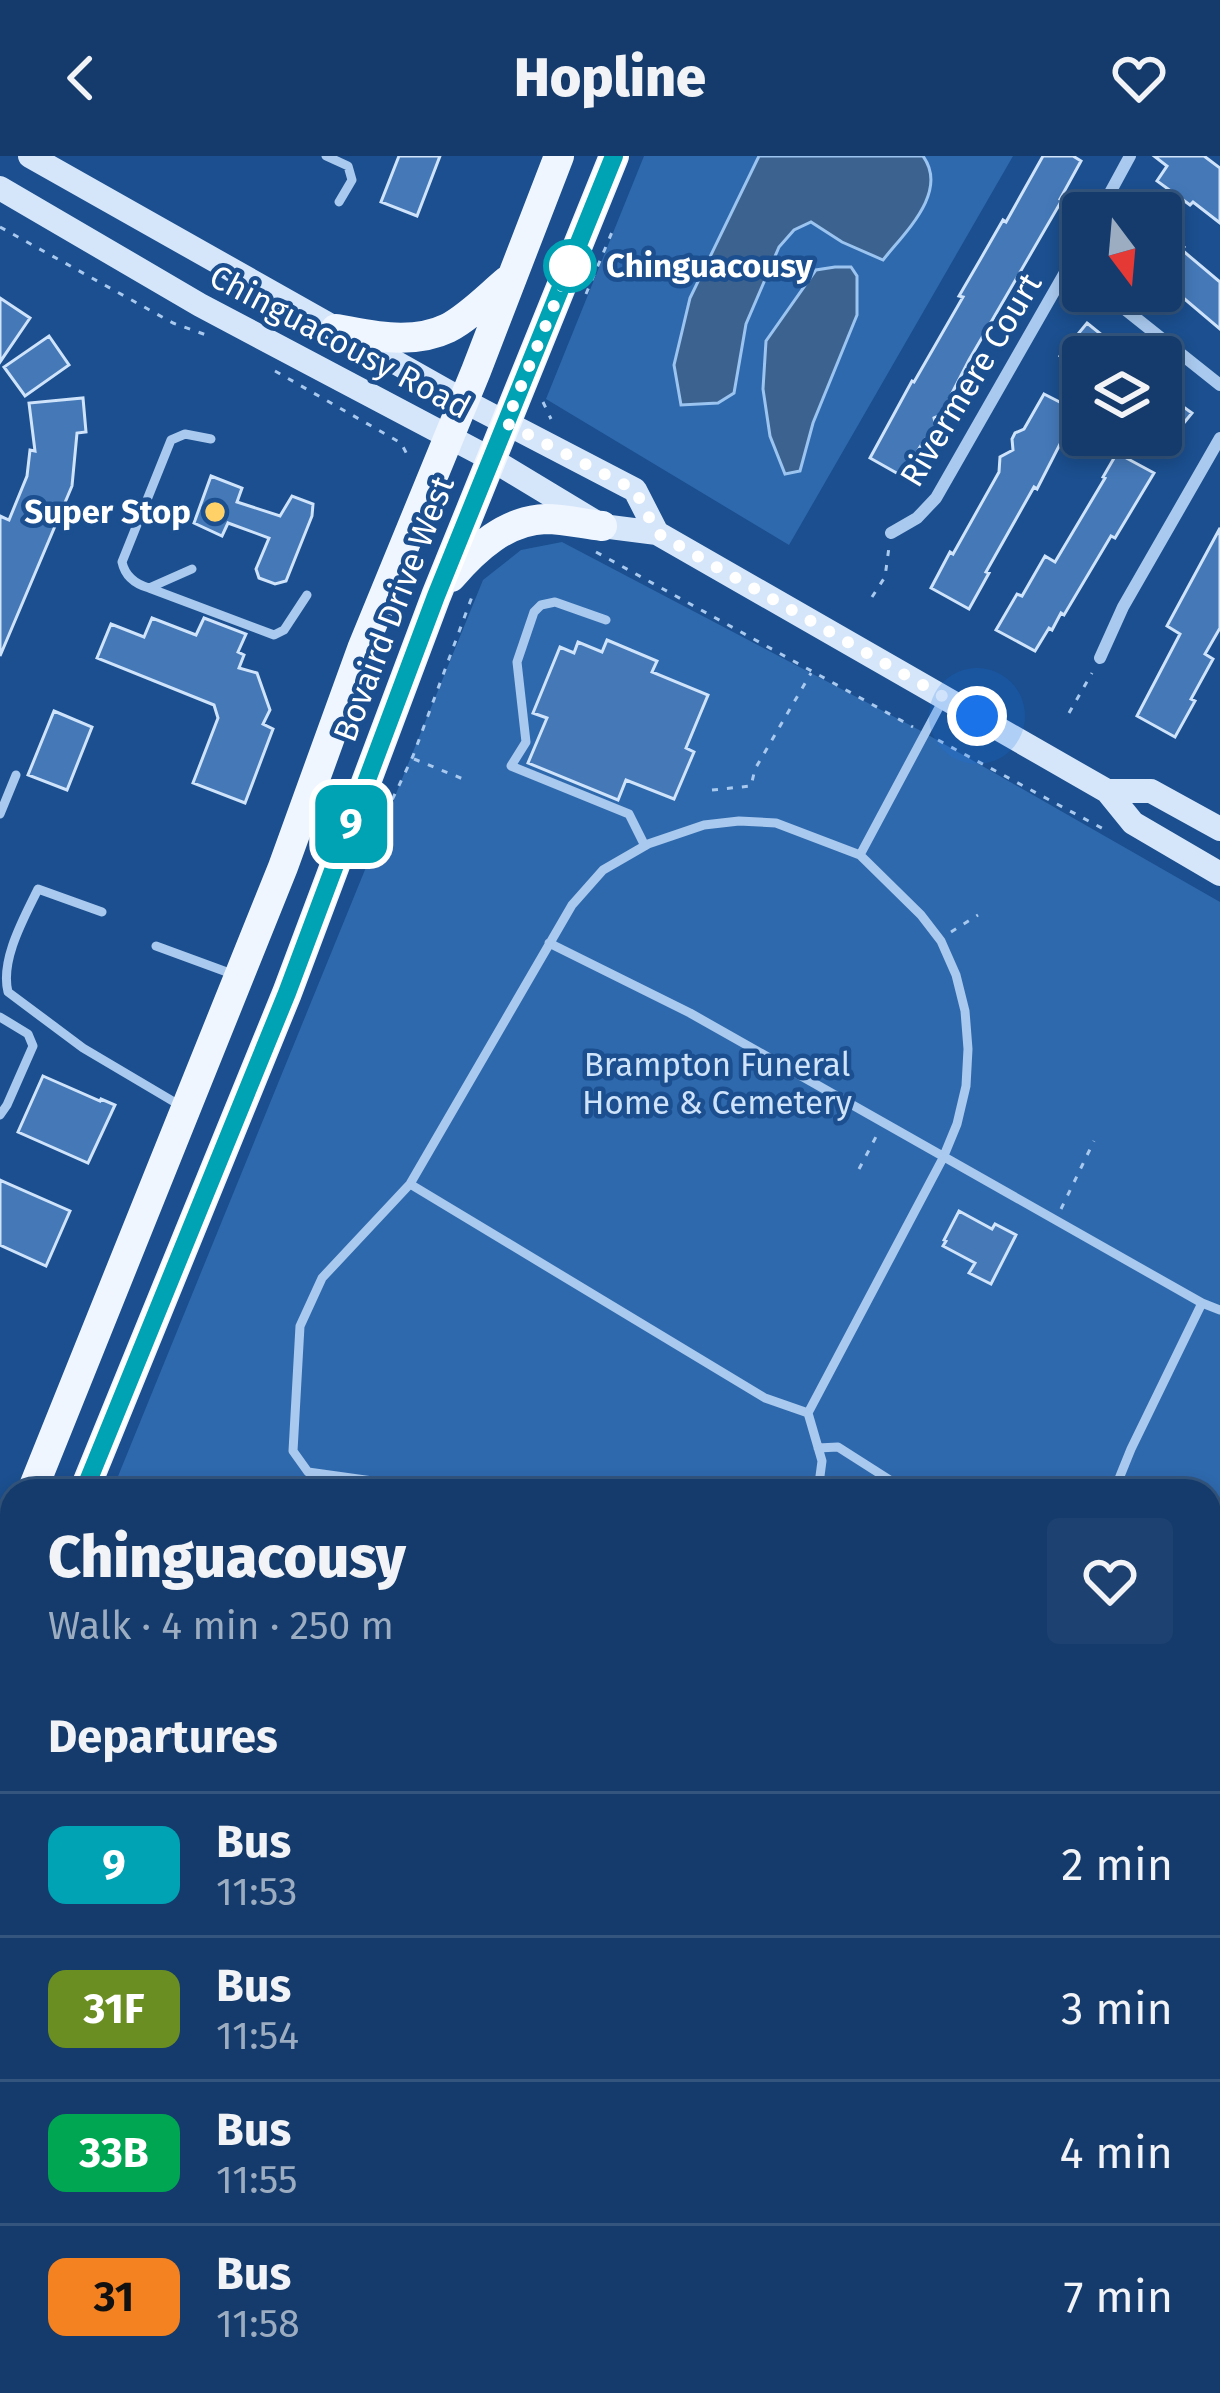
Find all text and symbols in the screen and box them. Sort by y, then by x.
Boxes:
icon: back [48,45,114,111]
icon: heart [1106,45,1172,111]
text: Hopline [514,46,706,110]
north arrow [1062,192,1182,312]
map controls [1062,192,1182,456]
marker: Chinguacousy [545,241,595,291]
place label: Chinguacousy [606,246,813,286]
street label: Chinguacousy Road [203,256,477,428]
street label: Rivermere Court [892,266,1050,494]
button: layers [1062,336,1182,456]
street label: Bovaird Drive West [325,471,463,747]
place label: Super Stop [24,492,191,532]
marker: Super Stop [202,499,228,525]
your location [947,686,1007,746]
line badge: 9 [312,785,390,863]
text: 9 [339,799,363,849]
park label: Brampton Funeral Home & Cemetery [582,1045,852,1123]
button: heart [1047,1518,1173,1644]
text: Chinguacousy [48,1524,406,1592]
text: Walk · 4 min · 250 m [48,1603,394,1649]
text: Departures [48,1710,278,1764]
text: Bus [216,1815,291,1869]
text: 2 min [1061,1838,1173,1892]
text: 9 [102,1840,126,1890]
text: 11:53 [216,1869,297,1915]
text: Bus [216,1959,291,2013]
text: 3 min [1061,1982,1173,2036]
text: 31F [84,1984,144,2034]
text: 11:54 [216,2013,299,2059]
text: Bus [216,2103,291,2157]
text: 4 min [1060,2126,1173,2180]
text: 33B [79,2128,149,2178]
text: 11:55 [216,2157,298,2203]
text: Bus [216,2247,291,2301]
text: 7 min [1063,2270,1173,2324]
text: 31 [94,2272,134,2322]
text: 11:58 [216,2301,300,2347]

